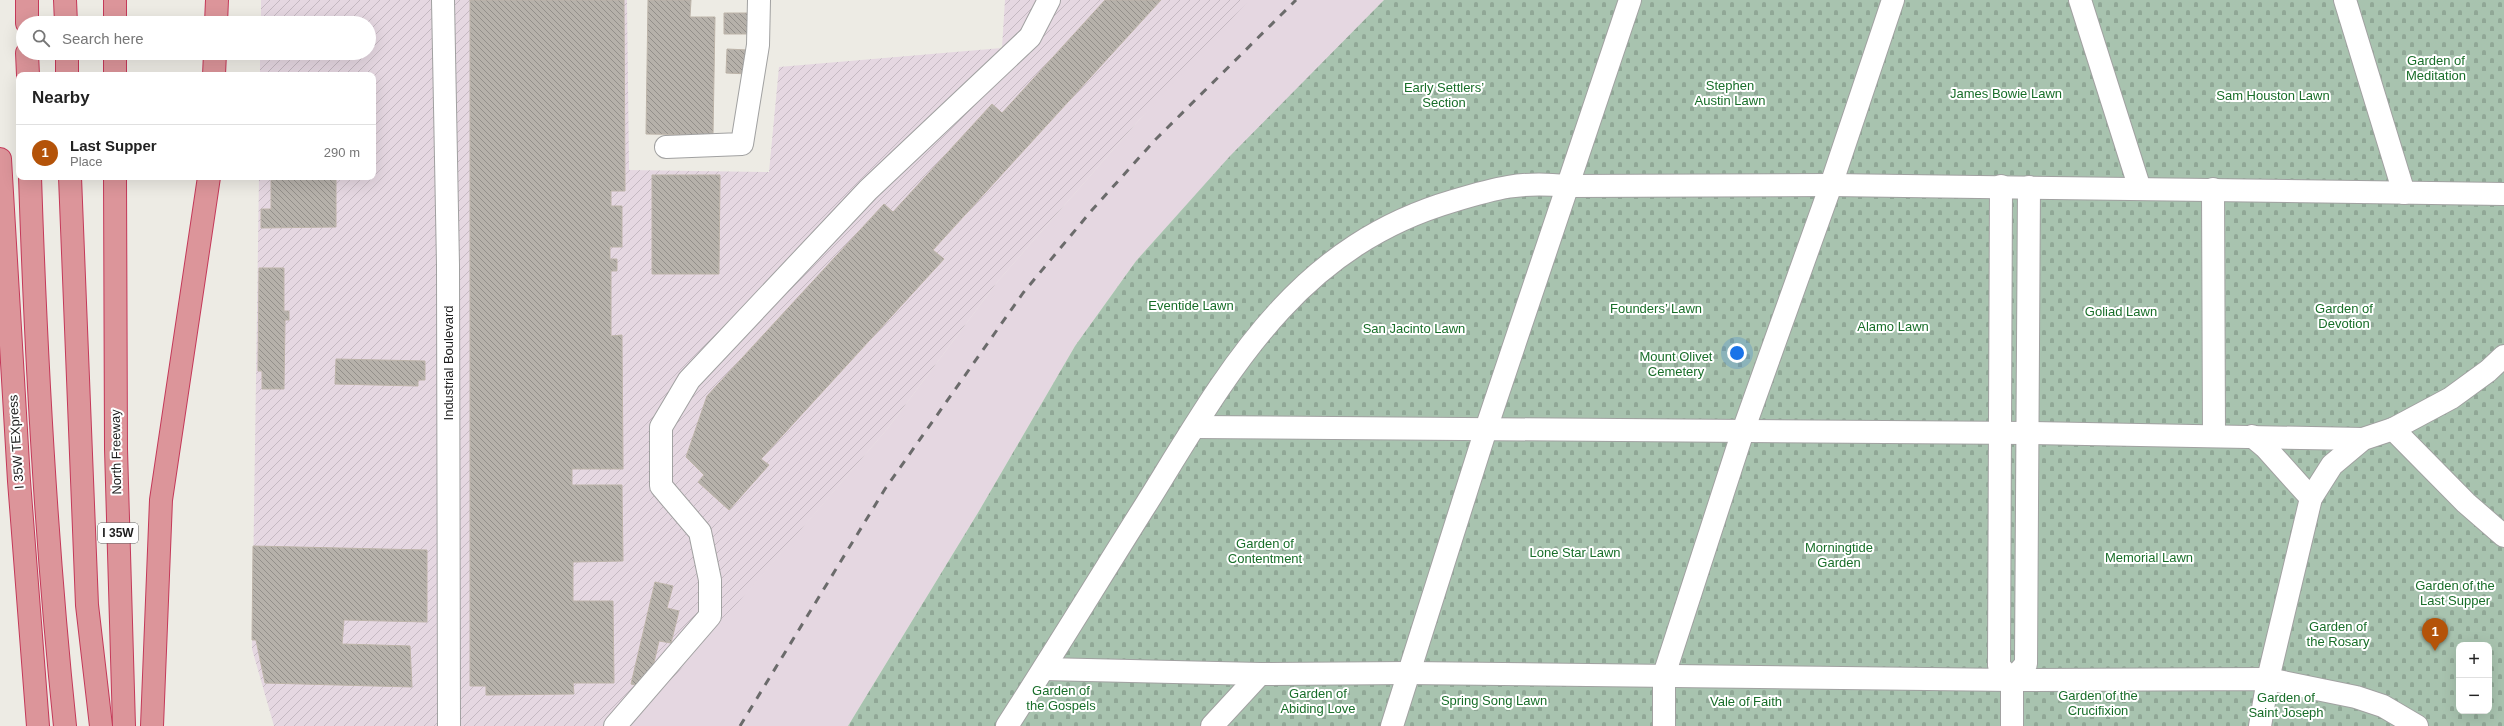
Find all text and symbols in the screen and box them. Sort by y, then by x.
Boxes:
search box [16,16,376,60]
icon: search [30,27,52,49]
text: Search here [62,30,144,47]
park label: Garden of Meditation [2406,53,2466,83]
park label: Stephen Austin Lawn [1695,78,1765,108]
park label: Early Settlers’ Section [1404,80,1484,110]
park label: James Bowie Lawn [1950,86,2062,101]
text: Nearby [32,88,90,107]
park label: Sam Houston Lawn [2216,88,2330,103]
text: Last Supper [70,137,157,154]
text: 1 [41,145,49,160]
text: 290 m [324,145,360,160]
text: Place [70,154,103,169]
park label: Eventide Lawn [1148,298,1234,313]
park label: Founders’ Lawn [1610,301,1702,316]
park label: Garden of Devotion [2315,301,2373,331]
park label: Goliad Lawn [2085,304,2157,319]
street label: Industrial Boulevard [441,306,456,420]
park label: Alamo Lawn [1857,319,1929,334]
park label: San Jacinto Lawn [1363,321,1465,336]
your location [1727,343,1747,363]
park label: Mount Olivet Cemetery [1640,349,1713,379]
street label: I 35W TEXpress [5,394,27,490]
street label: North Freeway [108,409,124,495]
road number: I 35W [98,523,138,543]
park label: Garden of Contentment [1228,536,1303,566]
park label: Morningtide Garden [1805,540,1873,570]
park label: Lone Star Lawn [1529,545,1621,560]
park label: Memorial Lawn [2105,550,2193,565]
park label: Garden of the Last Supper [2415,578,2495,608]
pin: 1 [2422,618,2448,651]
park label: Garden of the Rosary [2307,619,2370,649]
map controls [2456,642,2492,714]
button: + [2456,642,2492,678]
button: − [2456,678,2492,714]
park label: Garden of the Gospels [1026,683,1096,713]
park label: Garden of Abiding Love [1280,686,1356,716]
park label: Garden of the Crucifixion [2058,688,2138,718]
park label: Garden of Saint Joseph [2248,690,2324,720]
park label: Spring Song Lawn [1441,693,1547,708]
park label: Vale of Faith [1710,694,1782,709]

